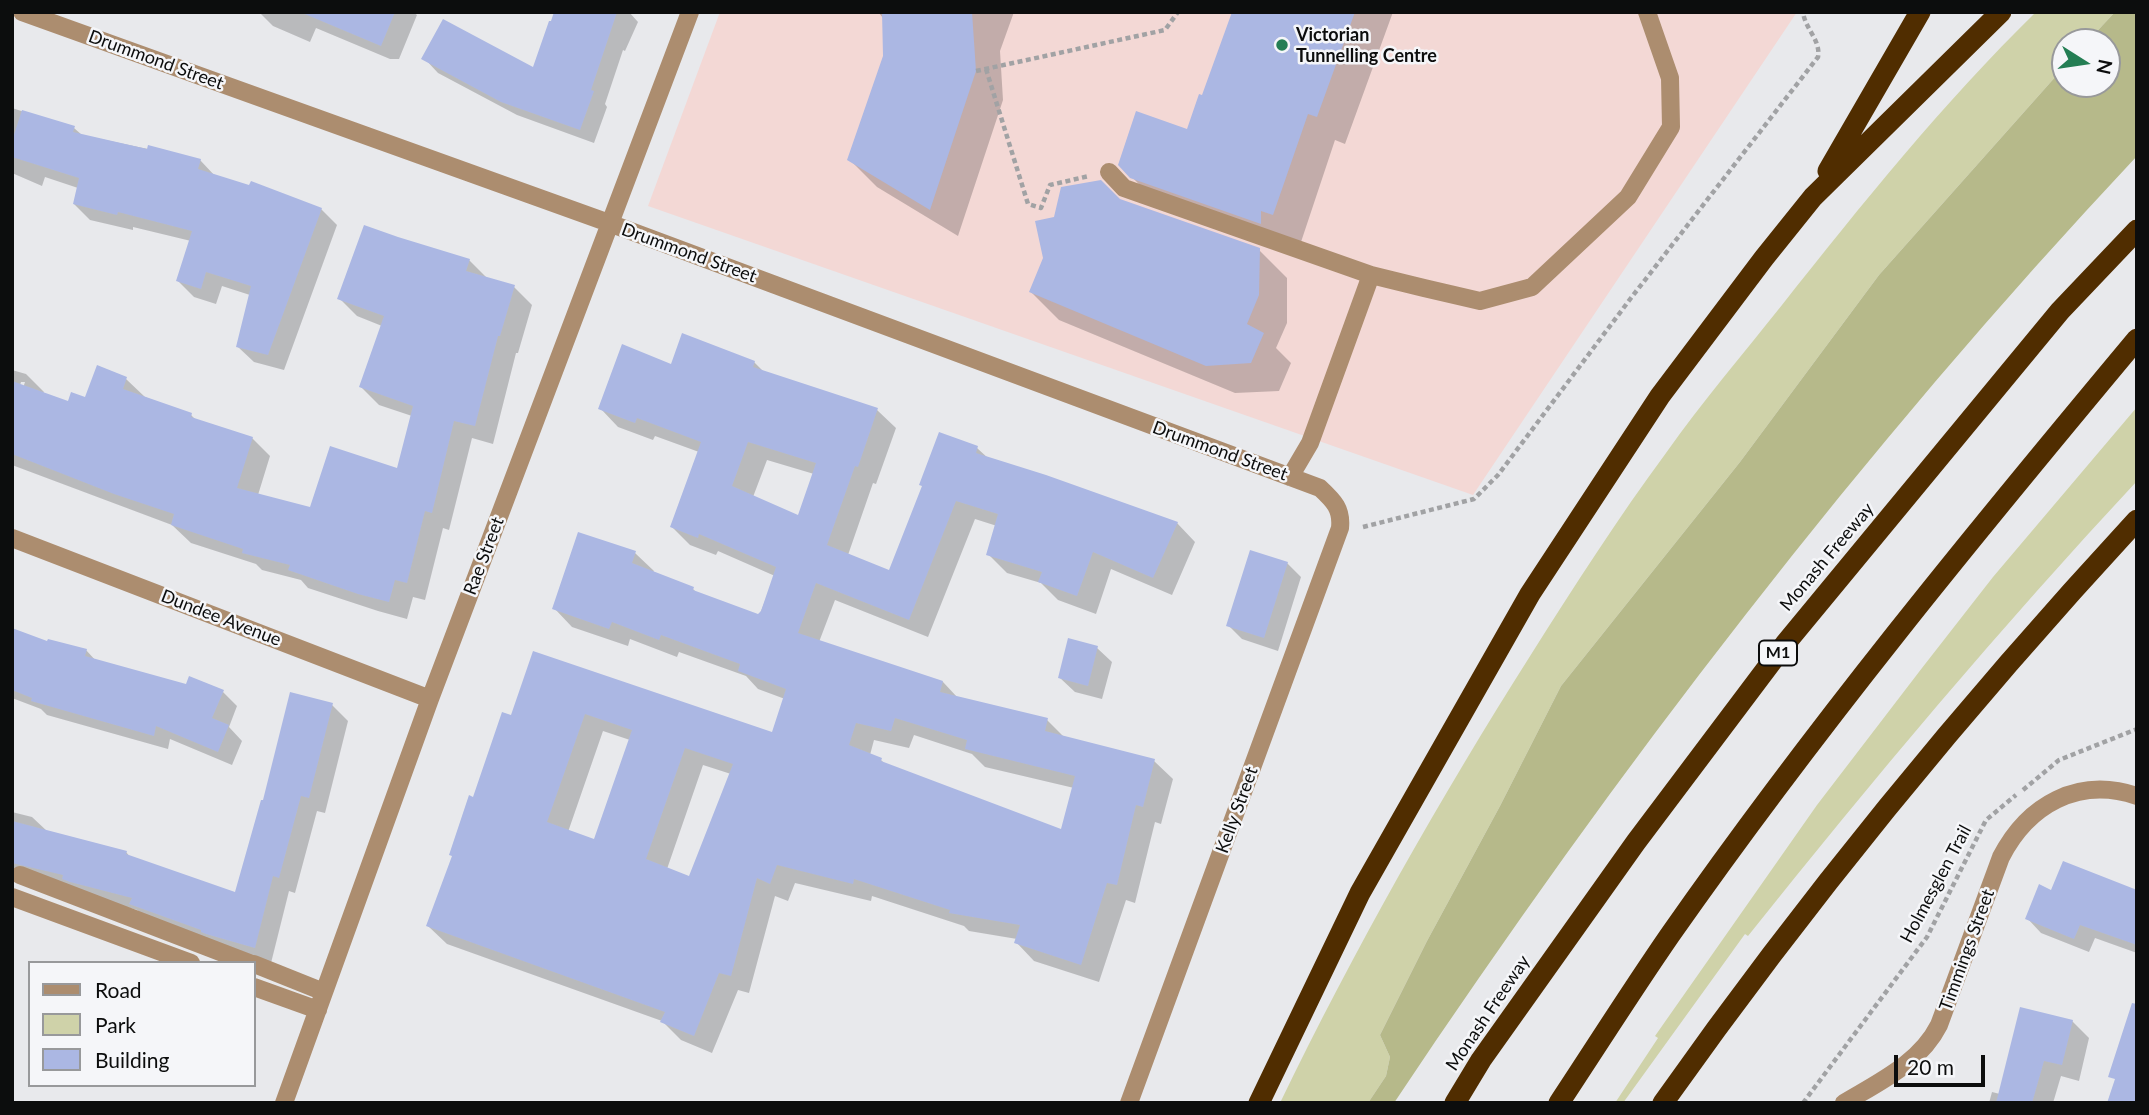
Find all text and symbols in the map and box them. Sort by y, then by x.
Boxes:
place label: Victorian Tunnelling Centre [1296,24,1437,66]
street label: Drummond Street [86,26,226,94]
north arrow [2051,28,2121,98]
marker: Victorian Tunnelling Centre [1274,37,1290,53]
text: N [2092,57,2118,77]
street label: Drummond Street [619,219,759,287]
street label: Drummond Street [1150,417,1290,485]
street label: Monash Freeway [1775,498,1879,616]
street label: Rae Street [459,514,509,598]
street label: Dundee Avenue [158,585,284,651]
road number: M1 [1759,640,1797,666]
street label: Kelly Street [1211,764,1263,856]
street label: Holmesglen Trail [1896,821,1976,947]
street label: Timmings Street [1935,886,1999,1014]
street label: Monash Freeway [1441,951,1535,1075]
legend [28,961,256,1087]
text: Road [95,977,142,1002]
text: Park [95,1012,136,1037]
scale bar [1897,1042,1988,1086]
text: Building [95,1047,170,1072]
text: 20 m [1907,1054,1954,1079]

